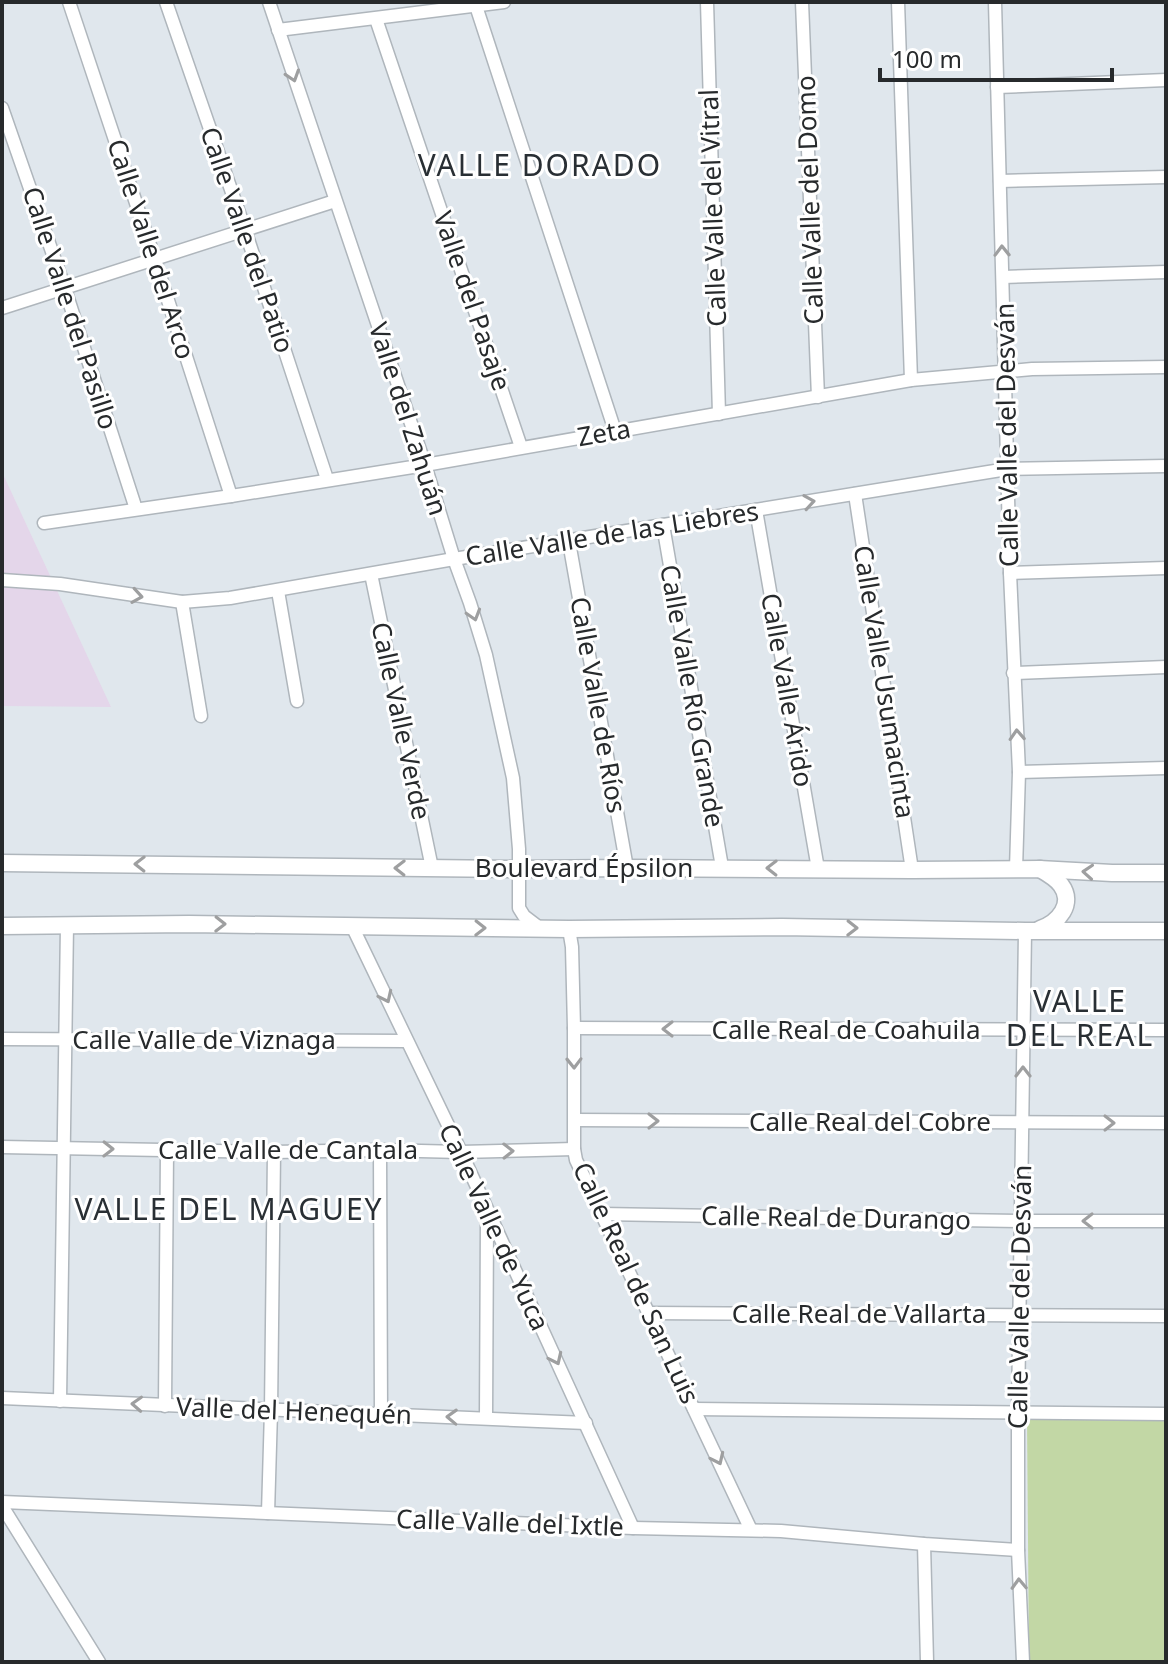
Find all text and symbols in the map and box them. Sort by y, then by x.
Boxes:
scale bar [880,32,1112,82]
text: 100 m [892,42,962,75]
one-way arrow [284,68,300,82]
street label: Calle Valle del Domo [787,75,831,325]
street label: Calle Valle del Vitral [690,89,734,327]
street label: Calle Valle del Patio [192,122,303,357]
street label: Calle Valle del Arco [99,134,205,363]
district label: VALLE DORADO [418,144,662,185]
street label: Calle Valle del Pasillo [15,182,127,434]
street label: Valle del Pasaje [425,206,520,395]
one-way arrow [993,244,1011,257]
street label: Calle Valle del Desván [986,302,1026,568]
street label: Valle del Zahuán [361,318,457,520]
street label: Zeta [574,410,633,454]
street label: Calle Valle de las Liebres [463,492,761,574]
one-way arrow [802,494,816,511]
street label: Calle Valle Usumacinta [846,543,924,821]
street label: Calle Valle Río Grande [652,562,734,830]
one-way arrow [131,586,144,603]
street label: Calle Valle Árido [753,590,823,790]
street label: Calle Valle de Ríos [562,594,636,816]
one-way arrow [464,607,480,621]
street label: Calle Valle Verde [363,619,440,823]
one-way arrow [1009,728,1026,741]
street label: Boulevard Épsilon [475,849,693,885]
one-way arrow [133,855,146,873]
one-way arrow [393,859,406,876]
one-way arrow [765,859,778,877]
one-way arrow [1081,863,1094,880]
one-way arrow [214,916,227,933]
one-way arrow [474,919,487,937]
one-way arrow [846,919,859,937]
district label: VALLE DEL REAL [1006,980,1154,1055]
one-way arrow [376,989,392,1003]
street label: Calle Real de Coahuila [711,1011,981,1047]
one-way arrow [661,1020,674,1038]
street label: Calle Valle de Viznaga [72,1021,336,1057]
one-way arrow [565,1057,583,1070]
one-way arrow [1014,1065,1032,1078]
street label: Calle Real del Cobre [749,1103,991,1139]
one-way arrow [647,1112,660,1130]
one-way arrow [1103,1114,1116,1132]
street label: Calle Valle de Yuca [431,1117,559,1336]
street label: Calle Valle de Cantala [158,1131,418,1167]
one-way arrow [102,1140,115,1157]
one-way arrow [502,1142,515,1159]
street label: Calle Real de San Luis [565,1156,709,1409]
street label: Calle Valle del Desván [999,1164,1039,1430]
district label: VALLE DEL MAGUEY [74,1188,384,1229]
street label: Calle Real de Durango [701,1197,971,1237]
one-way arrow [1081,1212,1094,1230]
street label: Calle Real de Vallarta [732,1295,986,1331]
one-way arrow [546,1351,562,1365]
street label: Valle del Henequén [175,1388,413,1432]
one-way arrow [130,1396,143,1413]
one-way arrow [445,1408,458,1425]
one-way arrow [708,1451,724,1465]
street label: Calle Valle del Ixtle [396,1500,624,1544]
one-way arrow [1011,1577,1028,1590]

